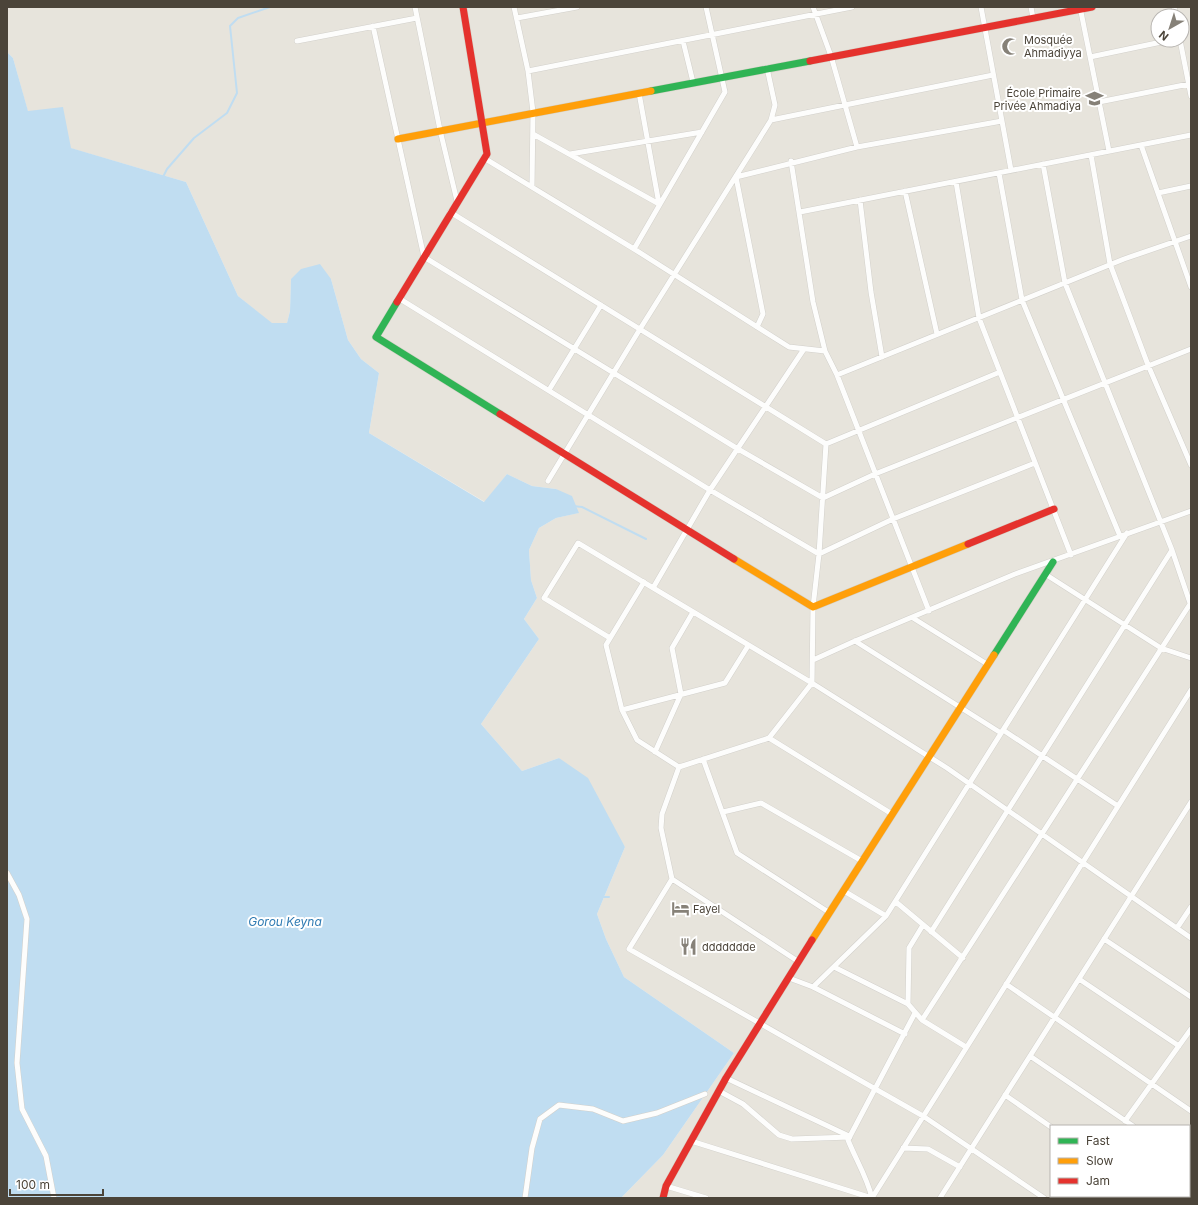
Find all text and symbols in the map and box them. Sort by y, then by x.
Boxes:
north arrow [1150,8,1190,48]
text: N [1156,28,1171,44]
place label: Mosquée Ahmadiyya [1024,33,1082,60]
mosque icon: Mosquée Ahmadiyya [1001,36,1021,56]
place label: École Primaire Privée Ahmadiya [993,86,1081,113]
school or university icon: École Primaire Privée Ahmadiya [1084,89,1104,109]
hotel icon: Fayel [670,899,690,919]
place label: Fayel [693,902,720,916]
water label: Gorou Keyna [248,914,322,929]
restaurant icon: ddddddde [679,937,699,957]
place label: ddddddde [702,940,756,954]
legend [1050,1125,1190,1197]
text: Fast [1086,1133,1110,1148]
text: Slow [1086,1153,1114,1168]
scale bar [10,1171,103,1197]
text: Jam [1086,1173,1110,1188]
text: 100 m [16,1177,50,1192]

